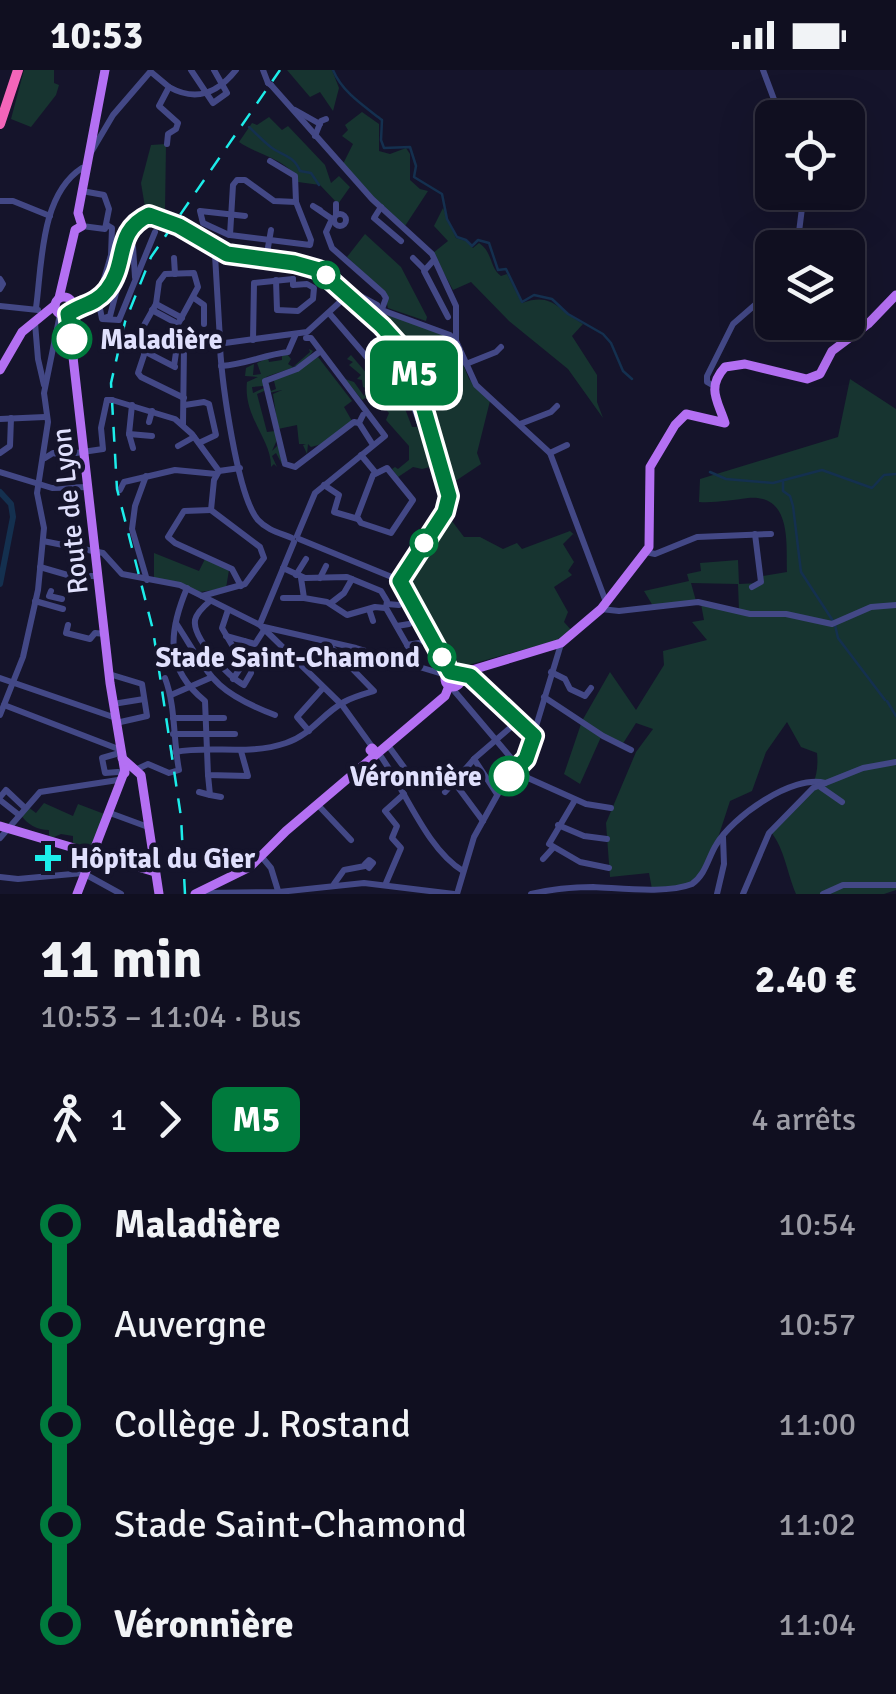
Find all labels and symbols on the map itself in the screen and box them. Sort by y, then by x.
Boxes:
unlabelled marker [313,262,339,288]
marker: Maladière [53,320,91,358]
place label: Maladière [100,323,223,357]
line badge: M5 [369,340,459,406]
street label: Route de Lyon [44,426,96,596]
unlabelled marker [411,530,437,556]
place label: Stade Saint-Chamond [155,641,420,675]
marker: Stade Saint-Chamond [429,644,455,670]
marker: Véronnière [490,757,528,795]
place label: Véronnière [350,760,482,794]
place label: Hôpital du Gier [70,842,256,876]
marker: Hôpital du Gier [35,845,61,871]

